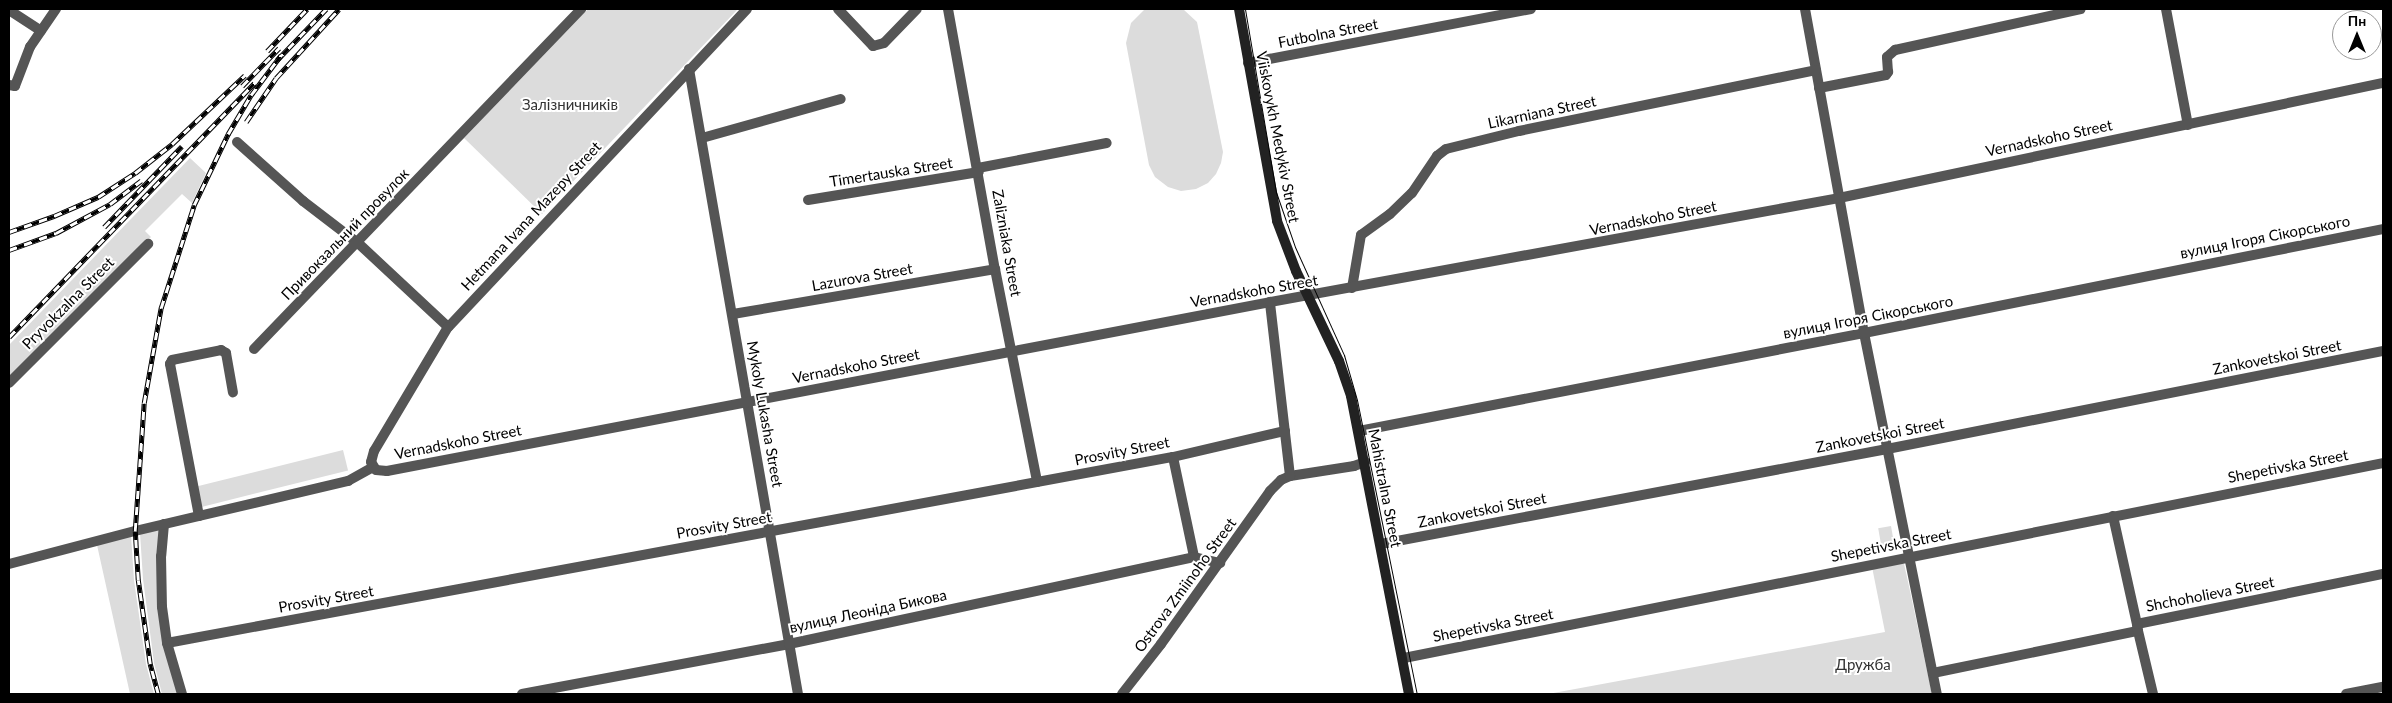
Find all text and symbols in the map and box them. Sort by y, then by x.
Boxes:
north arrow [2332,10,2382,60]
text: Пн [2348,12,2366,29]
street label: Futbolna Street [1277,15,1379,51]
street label: Viiskovykh Medykiv Street [1252,50,1304,224]
street label: Likarniana Street [1486,92,1598,132]
park label: Залізничників [522,96,618,114]
street label: Vernadskoho Street [1984,116,2114,160]
street label: Hetmana Ivana Mazepy Street [457,138,605,294]
street label: Timertauska Street [828,153,954,191]
street label: Привокзальний провулок [277,164,413,304]
street label: Zalizniaka Street [989,188,1025,298]
street label: Vernadskoho Street [1588,197,1718,239]
street label: вулиця Ігоря Сікорського [2179,212,2351,262]
street label: Pryvokzalna Street [18,253,118,353]
street label: Lazurova Street [810,259,914,295]
street label: Vernadskoho Street [1189,271,1319,311]
street label: вулиця Ігоря Сікорського [1782,292,1954,342]
street label: Zankovetskoi Street [2211,336,2343,378]
street label: Mykoly Lukasha Street [743,339,787,489]
street label: Vernadskoho Street [791,345,921,387]
street label: Zankovetskoi Street [1814,414,1946,456]
street label: Vernadskoho Street [393,421,523,463]
street label: Mahistralna Street [1365,427,1405,549]
street label: Prosvity Street [1073,433,1171,469]
street label: Shepetivska Street [2226,445,2350,487]
street label: Zankovetskoi Street [1416,489,1548,531]
street label: Prosvity Street [675,508,773,542]
street label: Ostrova Zmiinoho Street [1130,514,1240,656]
street label: Shepetivska Street [1829,524,1953,566]
street label: Shchoholieva Street [2144,573,2276,615]
street label: Prosvity Street [277,582,375,616]
street label: вулиця Леоніда Бикова [788,586,948,636]
street label: Shepetivska Street [1431,604,1555,646]
park label: Дружба [1835,656,1891,674]

